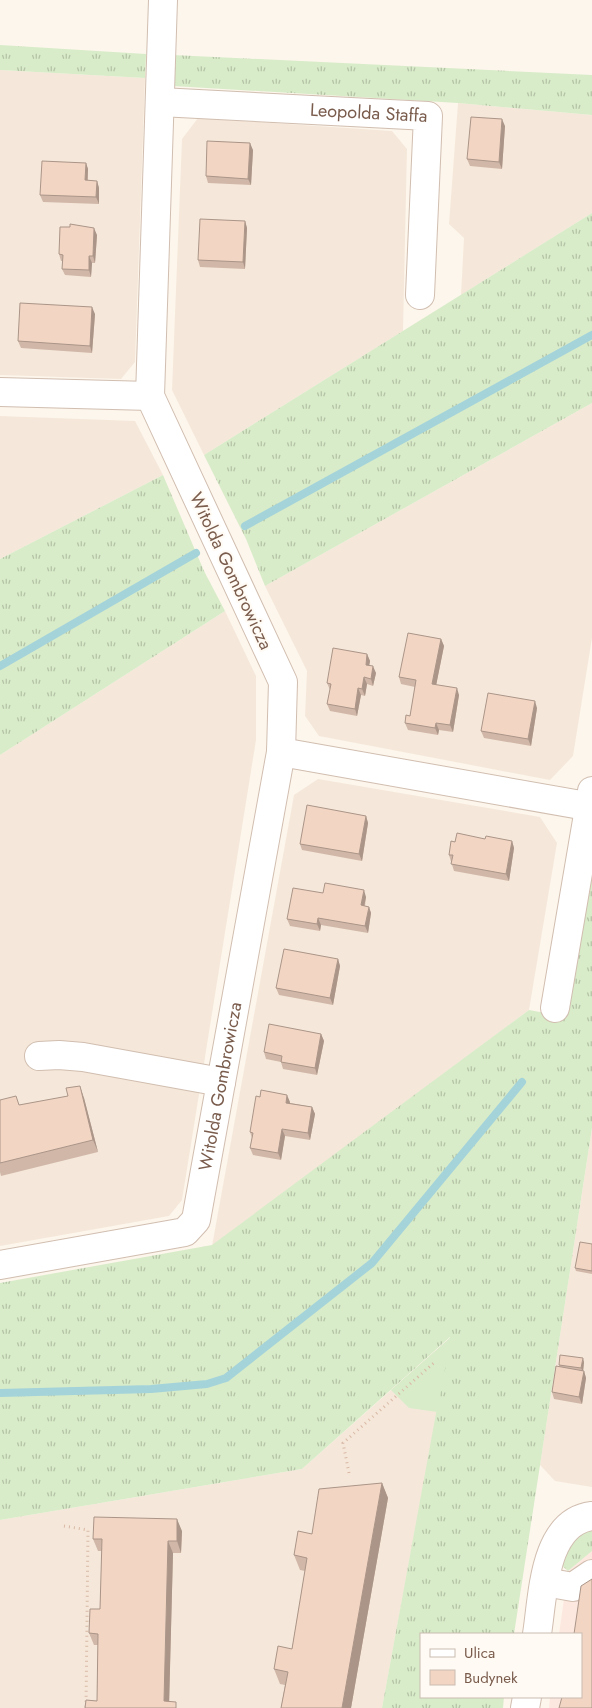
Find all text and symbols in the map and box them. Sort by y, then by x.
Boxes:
street label: Leopolda Staffa [309,97,428,129]
street label: Witolda Gombrowicza [183,488,279,654]
street label: Witolda Gombrowicza [192,1000,248,1173]
legend [420,1633,582,1698]
text: Ulica [464,1642,495,1664]
text: Budynek [464,1667,518,1689]

